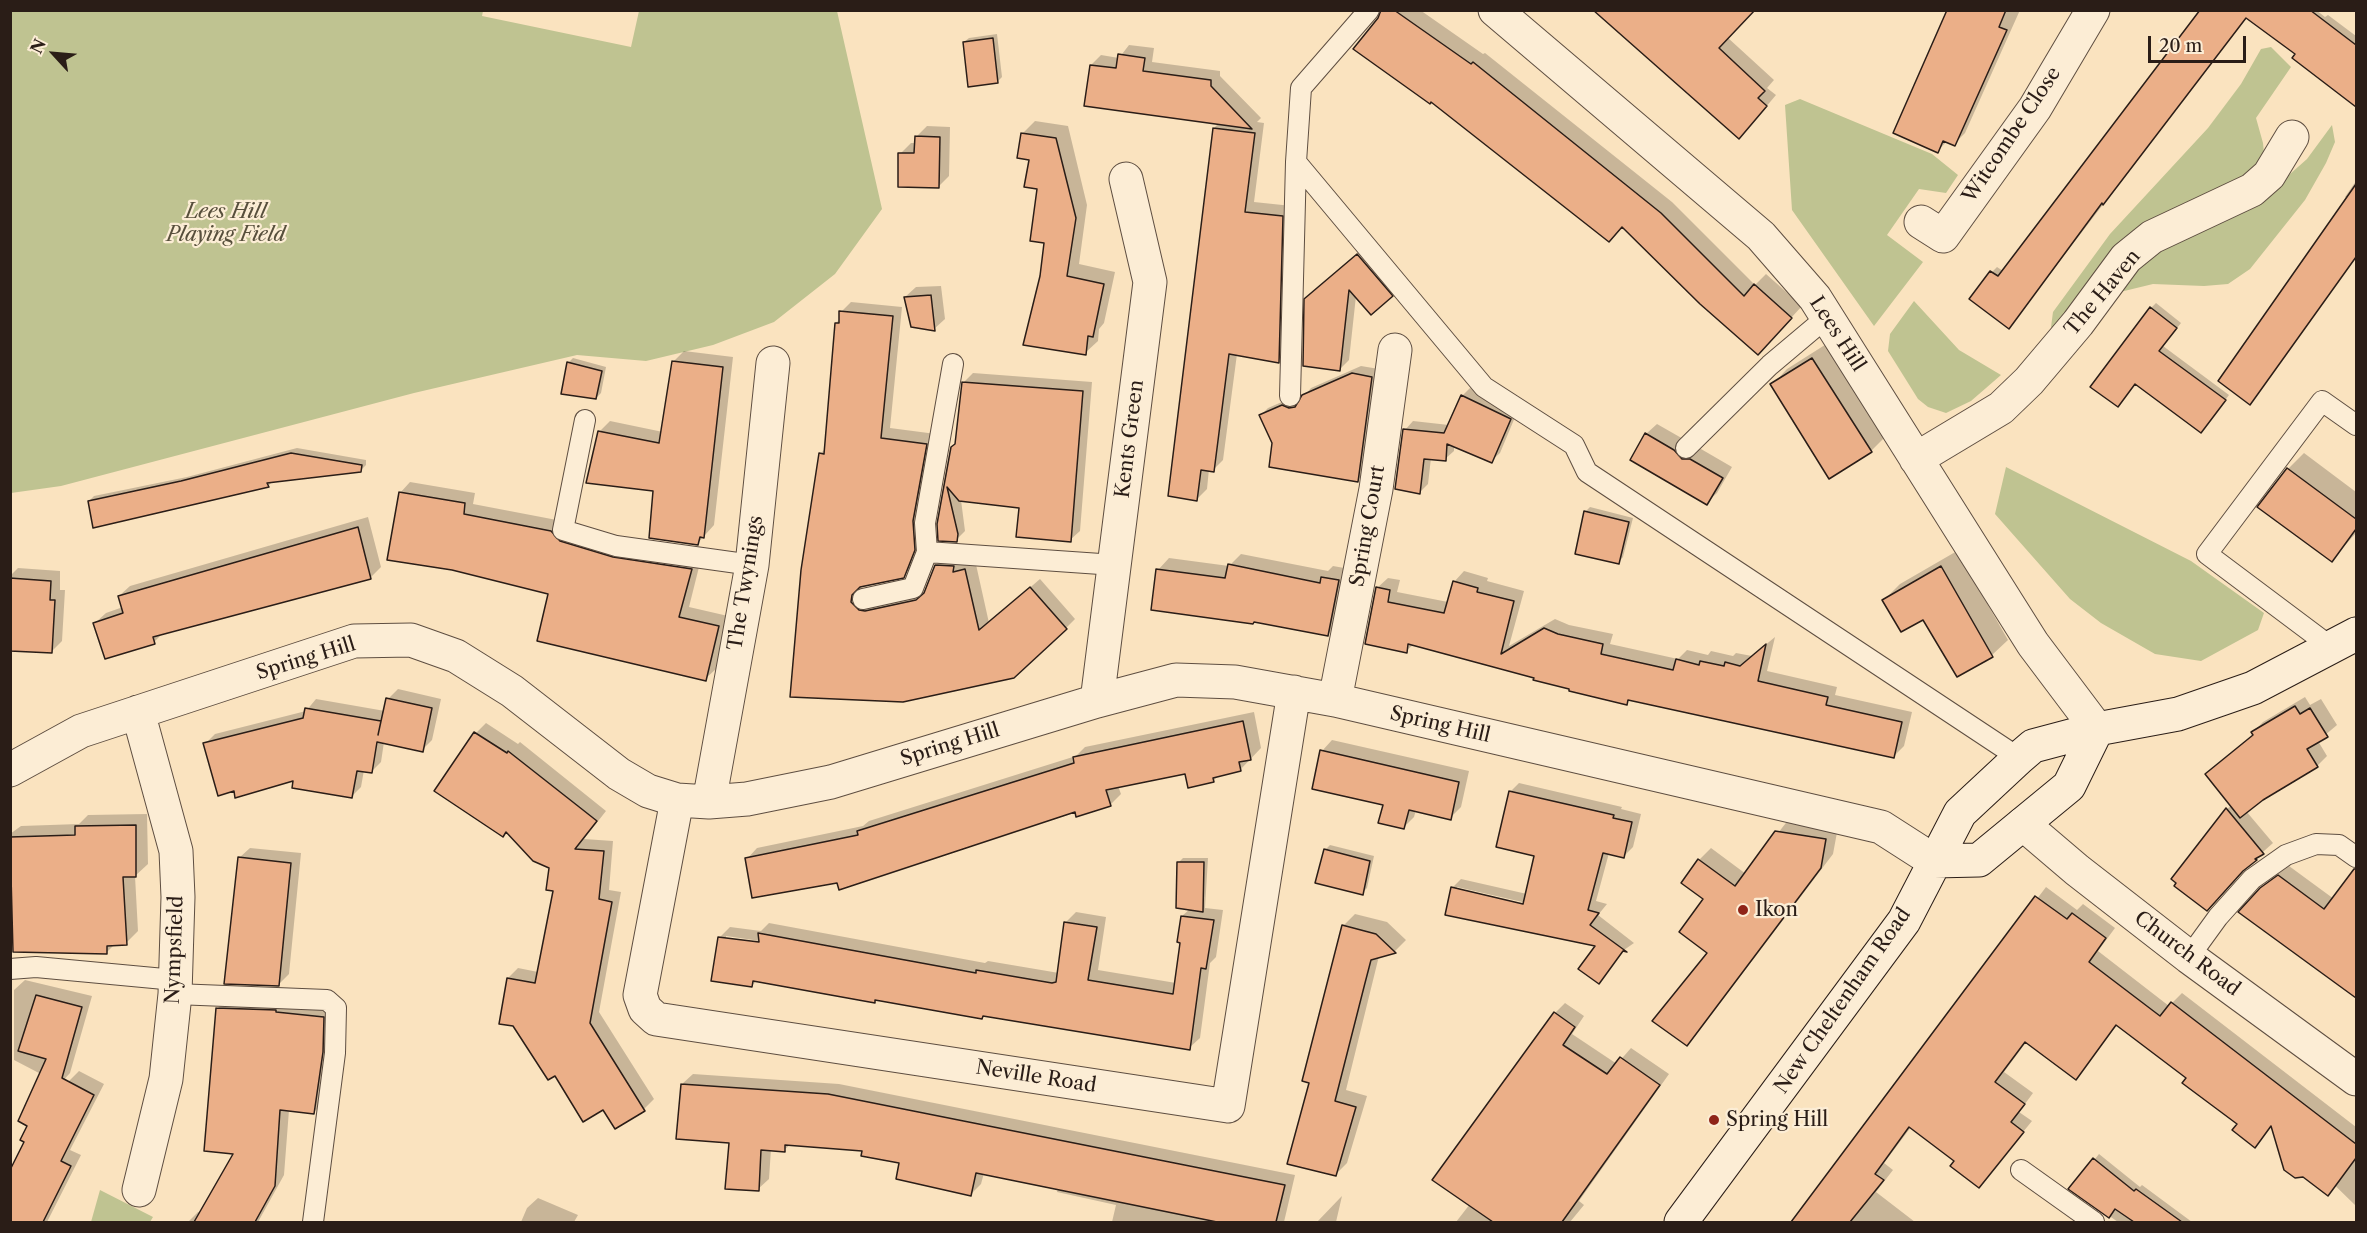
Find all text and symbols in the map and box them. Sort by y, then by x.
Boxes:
north arrow [24,24,84,84]
scale bar [2151,24,2248,62]
text: N [26,35,50,57]
text: 20 m [2159,35,2202,57]
street label: Witcombe Close [1958,63,2066,207]
park label: Lees Hill Playing Field [167,200,285,247]
street label: The Haven [2060,245,2146,341]
street label: Lees Hill [1804,292,1870,376]
street label: Kents Green [1111,378,1149,500]
street label: Spring Court [1346,464,1390,588]
street label: The Twynings [723,514,769,652]
street label: Spring Hill [254,633,358,685]
street label: Spring Hill [1387,702,1493,748]
street label: Spring Hill [898,719,1002,771]
street label: Nympsfield [161,895,189,1005]
place label: Ikon [1755,898,1798,922]
marker: Ikon [1736,903,1750,917]
street label: New Cheltenham Road [1770,904,1916,1098]
street label: Church Road [2129,906,2245,1002]
street label: Neville Road [974,1056,1098,1098]
place label: Spring Hill [1726,1108,1828,1132]
marker: Spring Hill [1707,1113,1721,1127]

